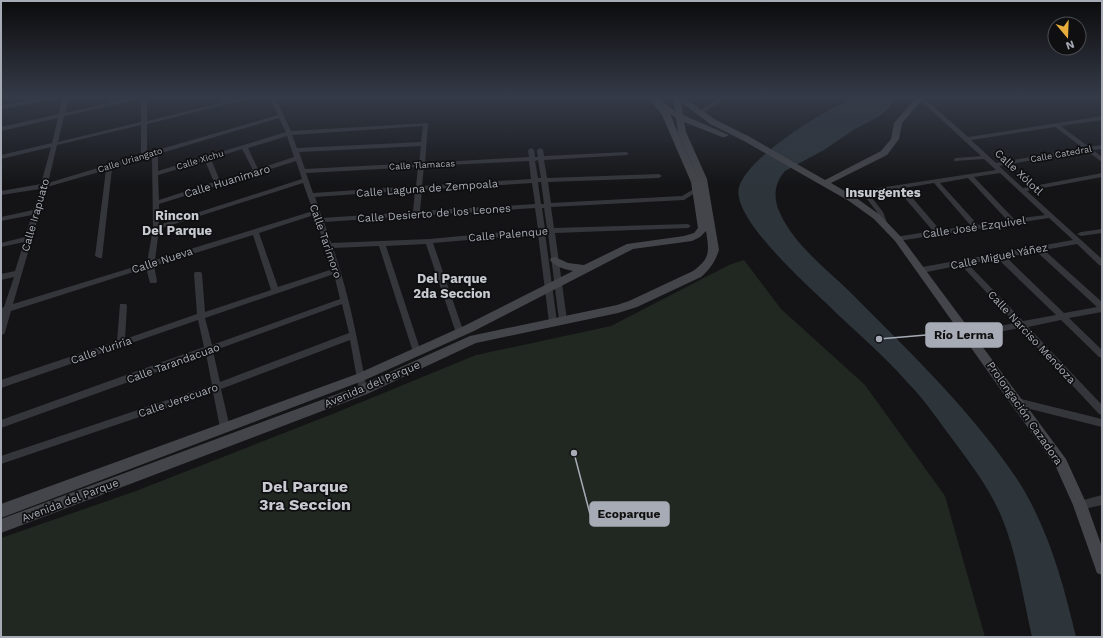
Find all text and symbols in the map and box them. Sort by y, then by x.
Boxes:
north arrow [1047,16,1087,56]
text: N [1064,38,1076,52]
street label: Calle Catedral [1030,144,1093,164]
street label: Calle Uriangato [97,145,163,175]
street label: Calle Xólotl [992,147,1046,198]
street label: Calle Xichu [175,148,225,172]
street label: Calle Tlamacas [389,158,456,172]
street label: Calle Huanimaro [183,162,272,201]
street label: Calle Irapuato [19,177,52,253]
street label: Calle Laguna de Zempoala [356,177,499,200]
district label: Insurgentes [845,185,921,200]
street label: Calle Tarimoro [307,202,344,280]
street label: Calle Desierto de los Leones [357,202,511,225]
district label: Rincon Del Parque [142,208,213,238]
street label: Calle José Ezquivel [922,214,1027,241]
street label: Calle Palenque [468,225,549,244]
street label: Calle Miguel Yáñez [949,241,1049,272]
street label: Calle Nueva [130,245,194,276]
district label: Del Parque 2da Seccion [413,271,491,301]
street label: Calle Narciso Mendoza [985,288,1078,387]
callout: Río Lerma [926,323,1002,347]
text: Río Lerma [934,328,994,342]
street label: Calle Yuriria [69,334,133,367]
street label: Calle Tarandacuao [125,341,222,386]
street label: Avenida del Parque [322,358,422,410]
street label: Prolongación Cazadora [984,359,1065,467]
street label: Calle Jerecuaro [137,381,220,420]
street label: Avenida del Parque [20,476,120,525]
district label: Del Parque 3ra Seccion [259,477,351,514]
callout: Ecoparque [590,502,669,526]
text: Ecoparque [598,507,660,521]

